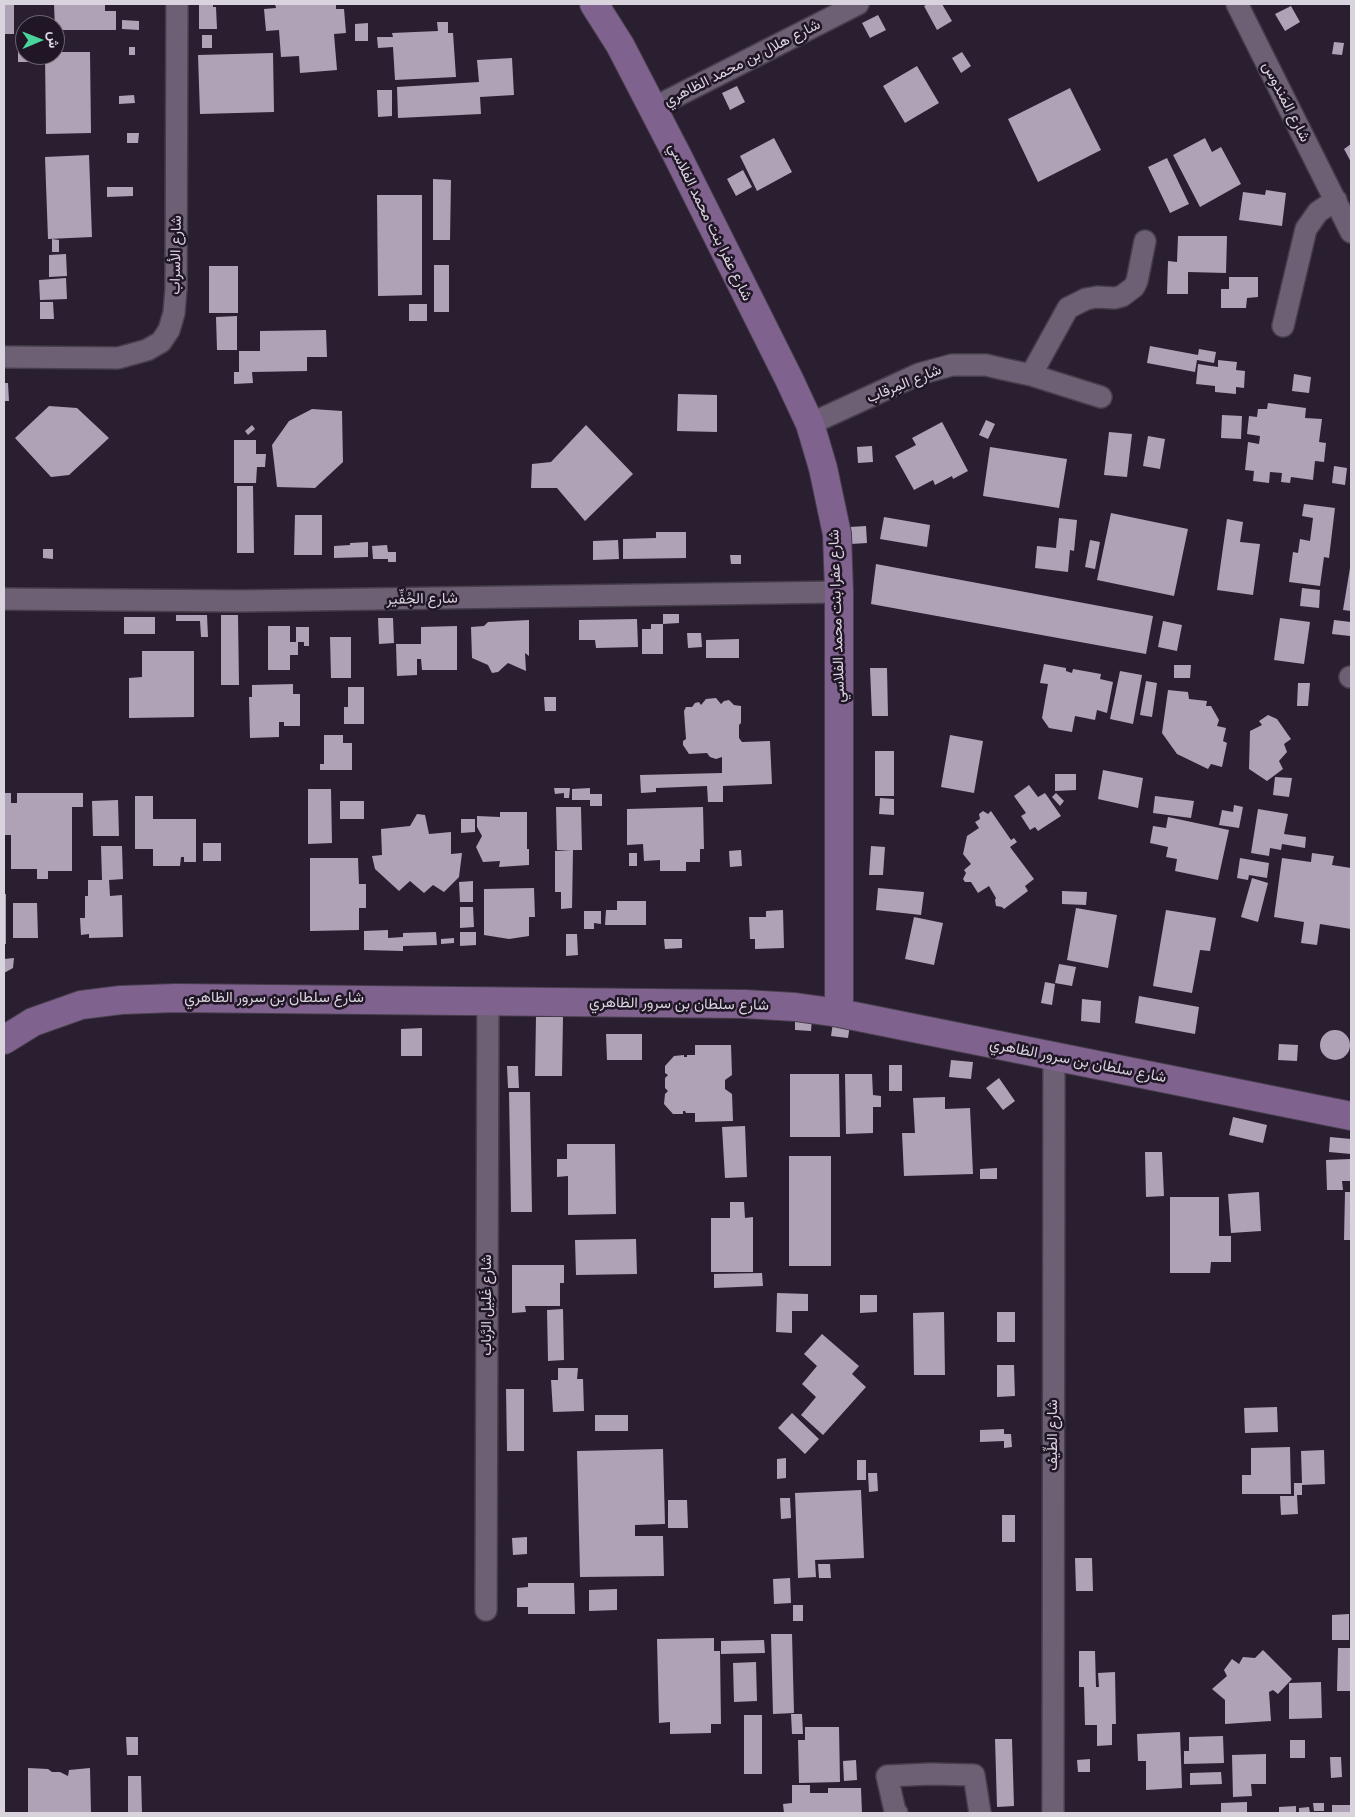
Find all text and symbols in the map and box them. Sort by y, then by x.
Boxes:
north arrow [15,15,65,65]
street label: شارع هلال بن محمد الظاهري [661,16,823,110]
text: ش [45,31,64,48]
street label: شارع المَندوس [1258,59,1314,145]
street label: شارع عفرا بنت محمد الفلاسي [664,140,756,304]
street label: شارع الأسراب [166,215,186,295]
street label: شارع المِرقاب [864,361,944,407]
street label: شارع عفرا بنت محمد الفلاسي [825,529,849,703]
street label: شارع الجُفِّير [386,589,458,609]
street label: شارع سلطان بن سرور الظاهري [184,989,364,1007]
street label: شارع سلطان بن سرور الظاهري [589,993,769,1015]
street label: شارع سلطان بن سرور الظاهري [988,1035,1168,1087]
street label: شارع غَلِيل الرَّباب [478,1254,496,1356]
street label: شارع الطِّيف [1044,1399,1062,1471]

